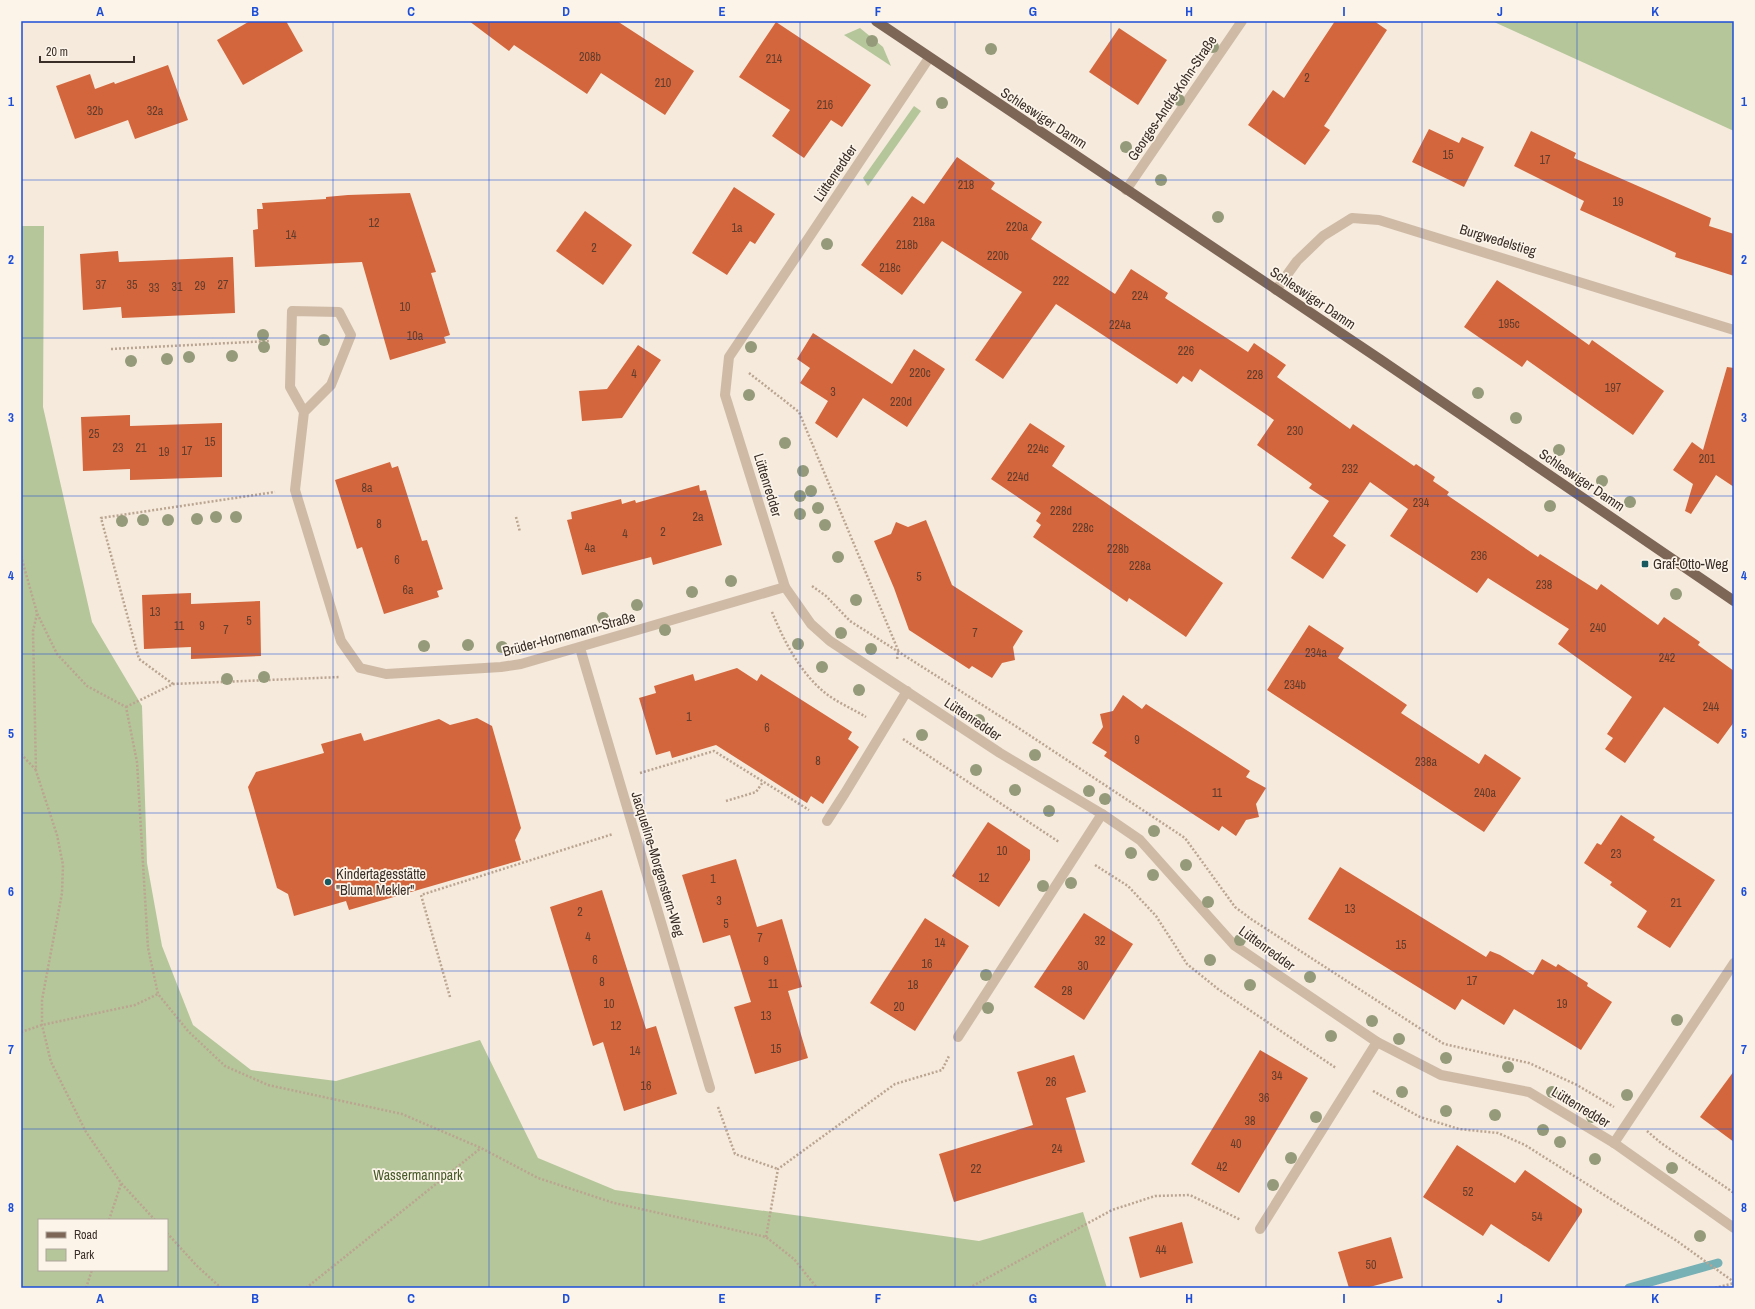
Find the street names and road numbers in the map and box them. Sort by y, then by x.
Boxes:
street label: Georges-André-Kohn-Straße [1123,32,1221,164]
street label: Schleswiger Damm [997,83,1091,153]
street label: Lüttenredder [809,141,861,205]
street label: Burgwedelstieg [1458,220,1539,260]
street label: Schleswiger Damm [1267,263,1359,333]
street label: Schleswiger Damm [1536,445,1628,515]
street label: Lüttenredder [750,451,786,519]
street label: Brüder-Hornemann-Straße [501,608,637,660]
street label: Lüttenredder [941,693,1005,745]
street label: Jacqueline-Morgenstern-Weg [627,789,689,939]
street label: Lüttenredder [1235,922,1299,975]
street label: Lüttenredder [1548,1083,1614,1132]

